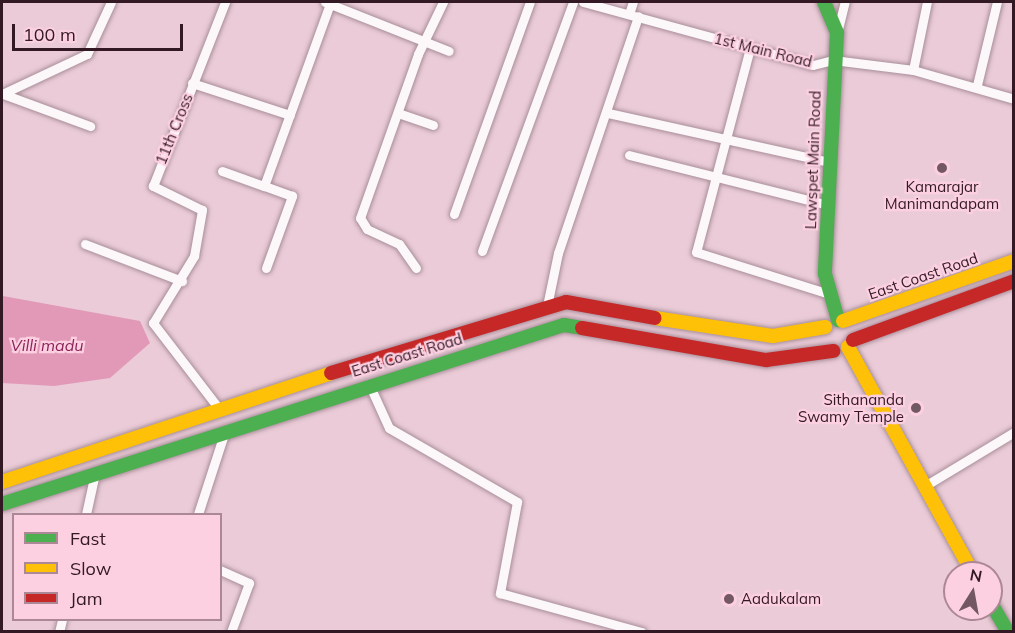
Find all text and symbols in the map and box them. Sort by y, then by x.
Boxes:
scale bar [15,12,186,50]
text: 100 m [23,23,76,46]
street label: 1st Main Road [712,29,814,71]
street label: Lawspet Main Road [802,90,824,230]
street label: 11th Cross [152,91,196,167]
marker: Kamarajar Manimandapam [935,161,949,175]
place label: Kamarajar Manimandapam [885,177,999,212]
street label: East Coast Road [866,249,980,303]
street label: East Coast Road [349,330,465,380]
water label: Villi madu [10,335,84,355]
place label: Sithananda Swamy Temple [798,390,904,425]
marker: Sithananda Swamy Temple [909,401,923,415]
legend [12,513,222,621]
text: Fast [70,527,106,550]
text: Slow [70,557,111,580]
north arrow [943,561,1003,621]
text: N [968,564,984,586]
text: Jam [70,587,103,610]
place label: Aadukalam [741,590,821,608]
marker: Aadukalam [722,592,736,606]

